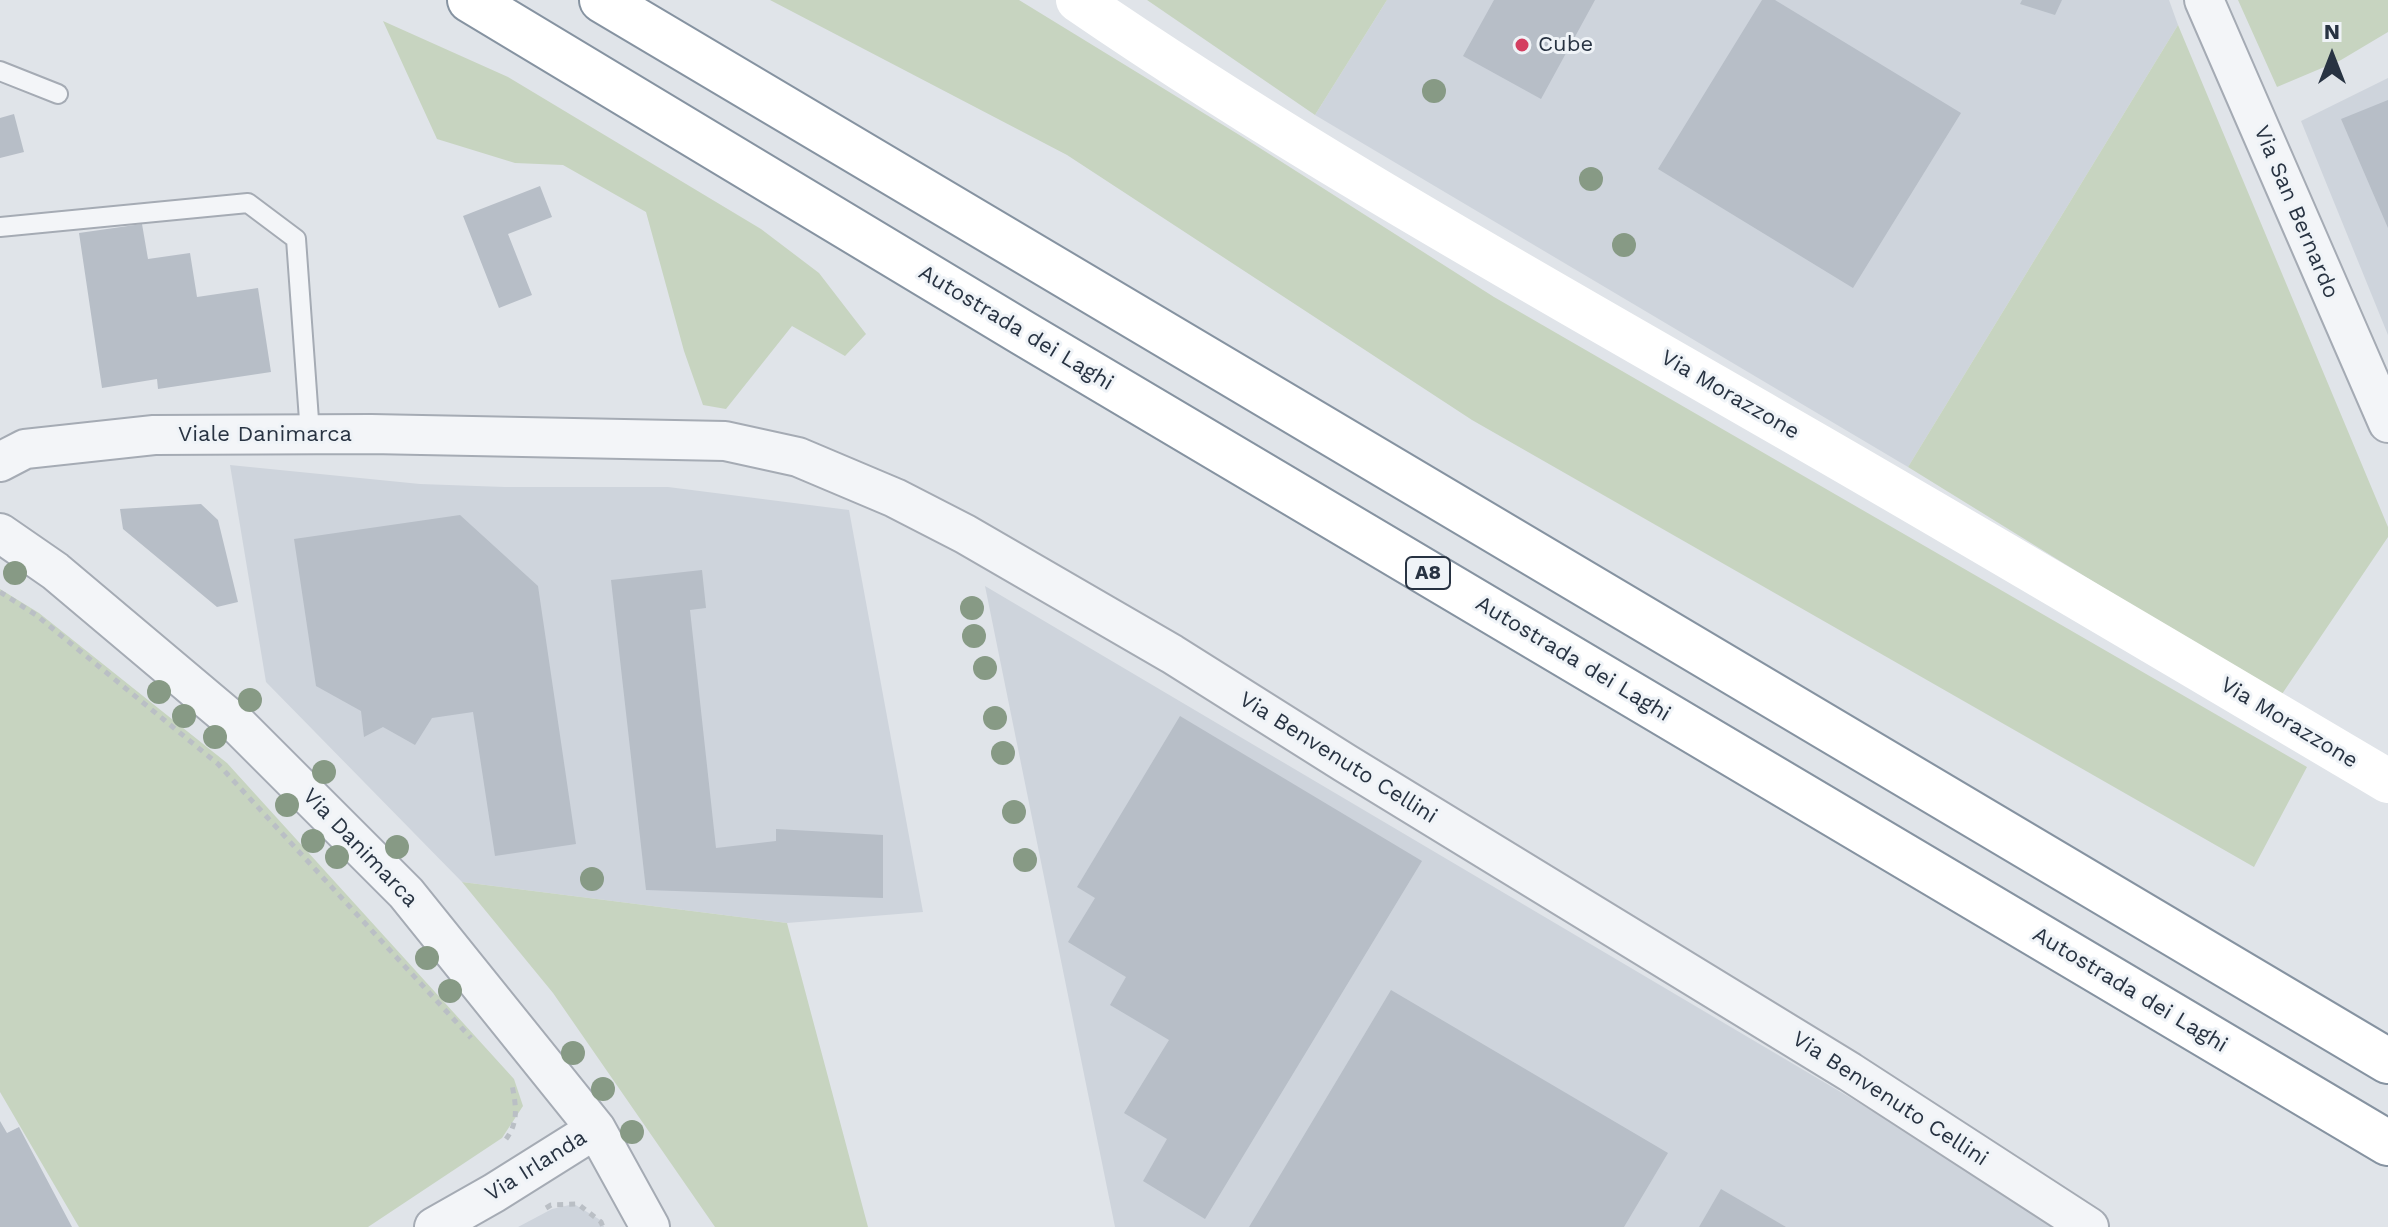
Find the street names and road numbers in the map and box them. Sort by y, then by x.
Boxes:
street label: Via San Bernardo [2248,122,2344,302]
street label: Autostrada dei Laghi [914,259,1118,397]
street label: Via Morazzone [1656,345,1804,445]
street label: Viale Danimarca [178,422,352,448]
road number: A8 [1406,557,1450,589]
street label: Autostrada dei Laghi [1471,590,1675,728]
street label: Via Morazzone [2215,672,2363,774]
street label: Via Benvenuto Cellini [1234,686,1442,830]
street label: Via Danimarca [297,783,423,913]
street label: Autostrada dei Laghi [2028,921,2232,1059]
street label: Via Benvenuto Cellini [1787,1026,1993,1172]
street label: Via Irlanda [480,1124,592,1208]

